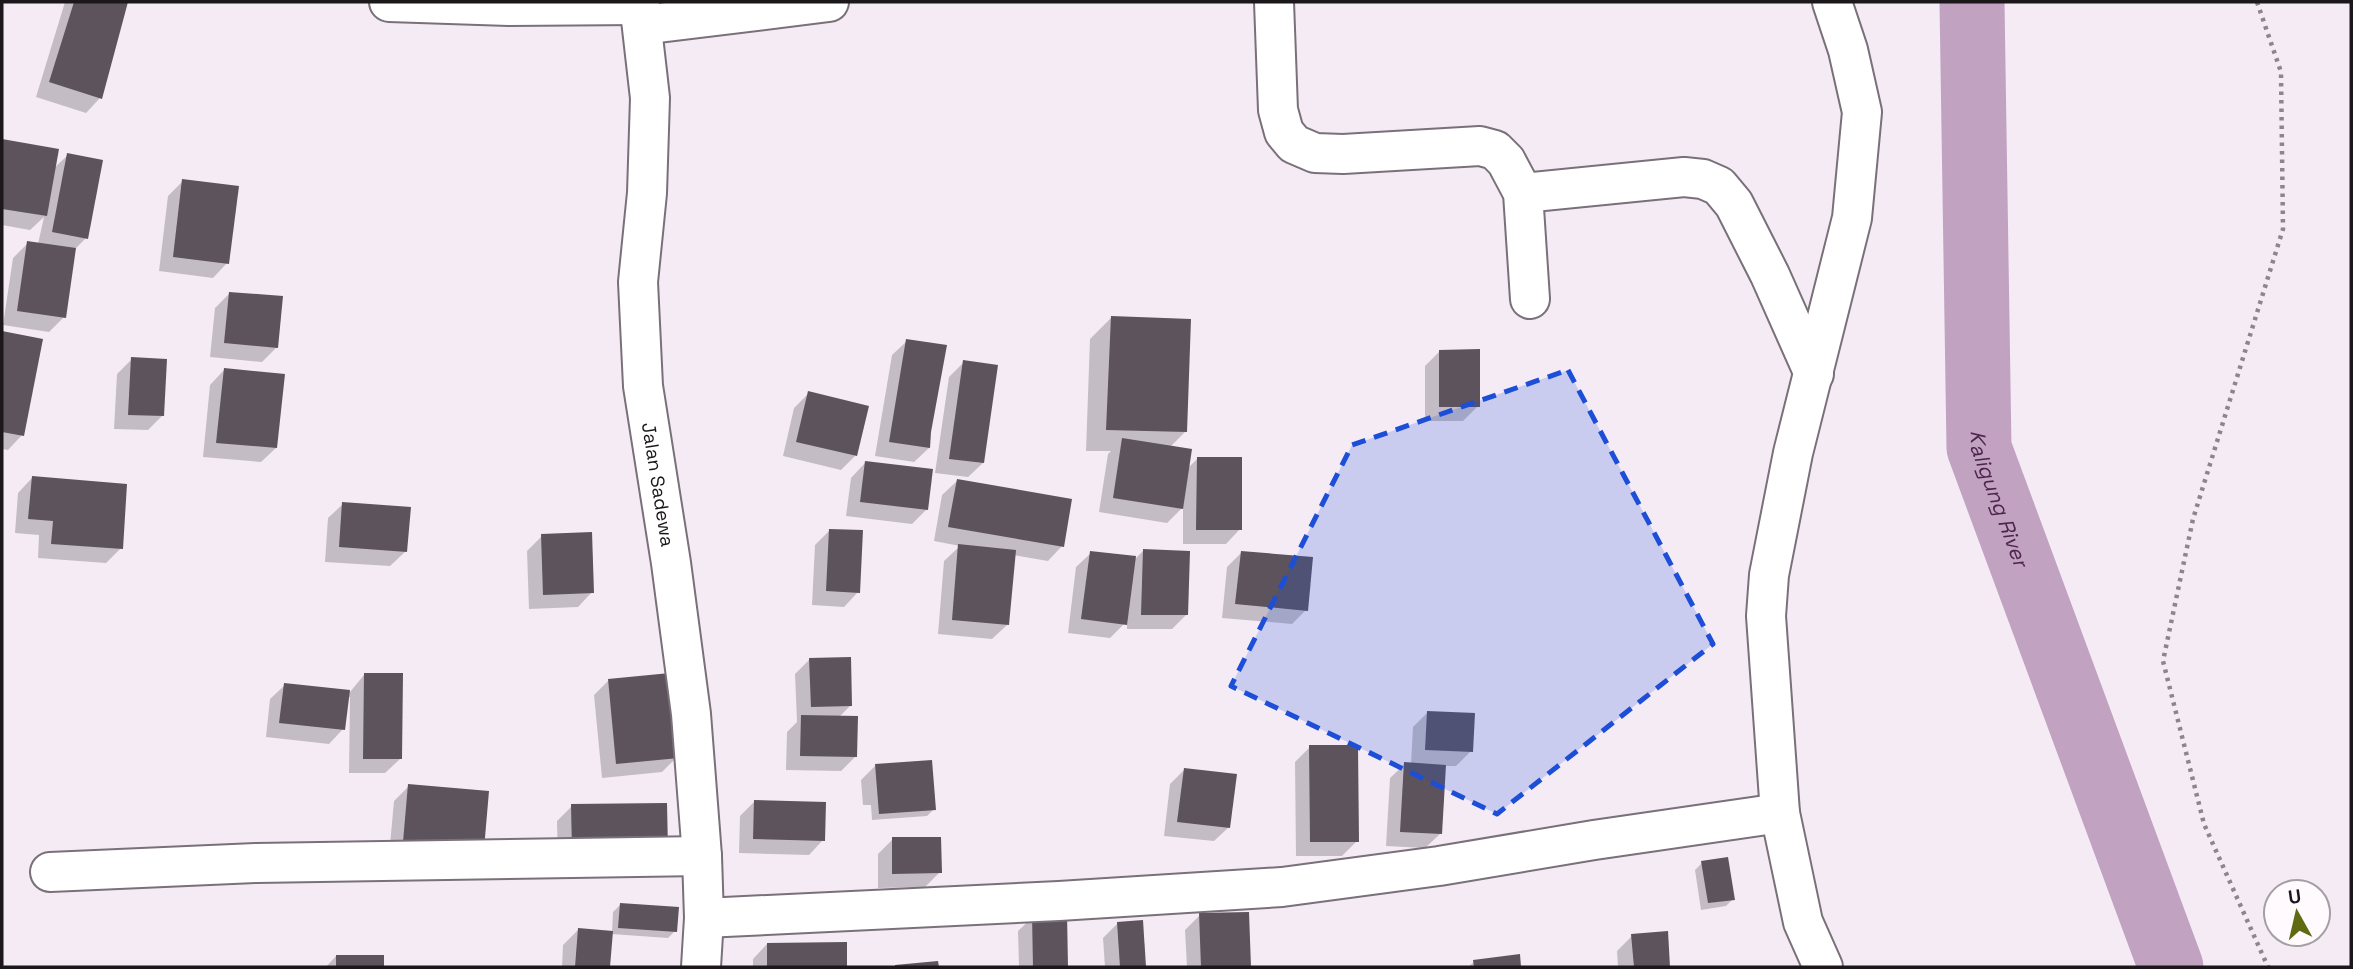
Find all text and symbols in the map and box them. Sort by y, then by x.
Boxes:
street label: Jalan Sadewa [636,421,681,549]
water label: Kaligung River [1965,430,2036,572]
north arrow [2262,878,2332,948]
text: U [2287,883,2303,910]

